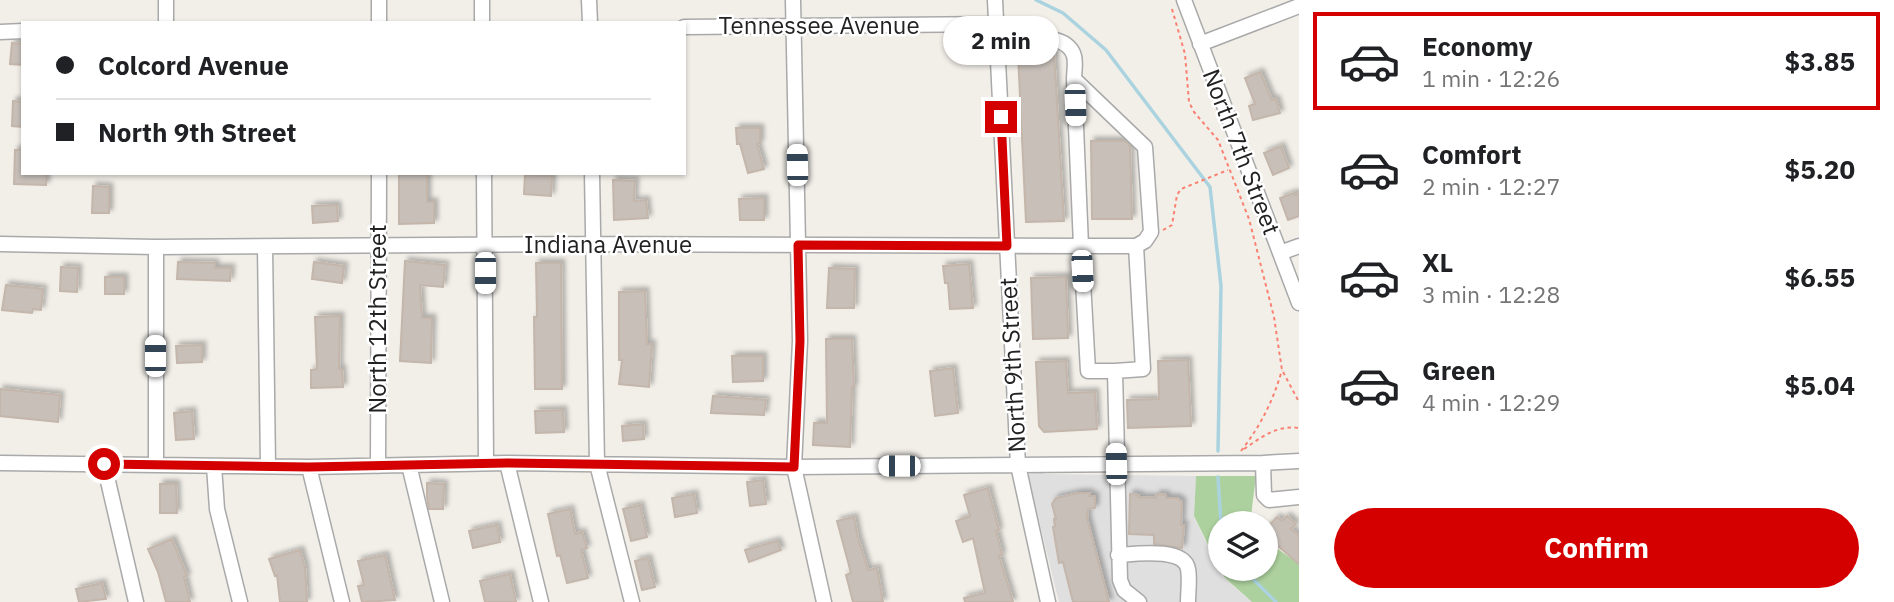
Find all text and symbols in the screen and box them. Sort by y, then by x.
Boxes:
street label: Tennessee Avenue [718,9,920,41]
callout: 2 min [943,16,1059,64]
text: 2 min [971,25,1031,55]
text: Economy [1422,29,1533,63]
icon: car [1338,30,1401,93]
text: $3.85 [1785,44,1855,78]
text: Colcord Avenue [98,48,289,82]
text: 1 min · 12:26 [1422,63,1560,93]
street label: North 7th Street [1196,64,1288,239]
car [1064,84,1087,126]
route end [985,101,1017,133]
text: North 9th Street [98,115,296,149]
text: Comfort [1422,137,1521,171]
icon: car [1338,138,1401,201]
car [787,144,808,186]
text: $5.20 [1785,152,1855,186]
text: 2 min · 12:27 [1422,171,1560,201]
street label: North 12th Street [361,224,393,414]
street label: Indiana Avenue [524,228,692,260]
text: XL [1422,245,1453,279]
icon: car [1338,246,1401,309]
car [1071,249,1094,293]
car [475,252,496,294]
text: $6.55 [1785,260,1855,294]
street label: North 9th Street [991,277,1033,453]
text: 3 min · 12:28 [1422,279,1560,309]
car [145,335,166,377]
text: Green [1422,353,1496,387]
icon: car [1338,354,1401,417]
text: $5.04 [1785,368,1855,402]
text: 4 min · 12:29 [1422,387,1560,417]
car [1106,443,1127,485]
route start [88,448,120,480]
car [879,456,921,477]
button: Confirm [1334,508,1859,588]
map controls [1208,511,1278,581]
button: layers [1208,511,1278,581]

